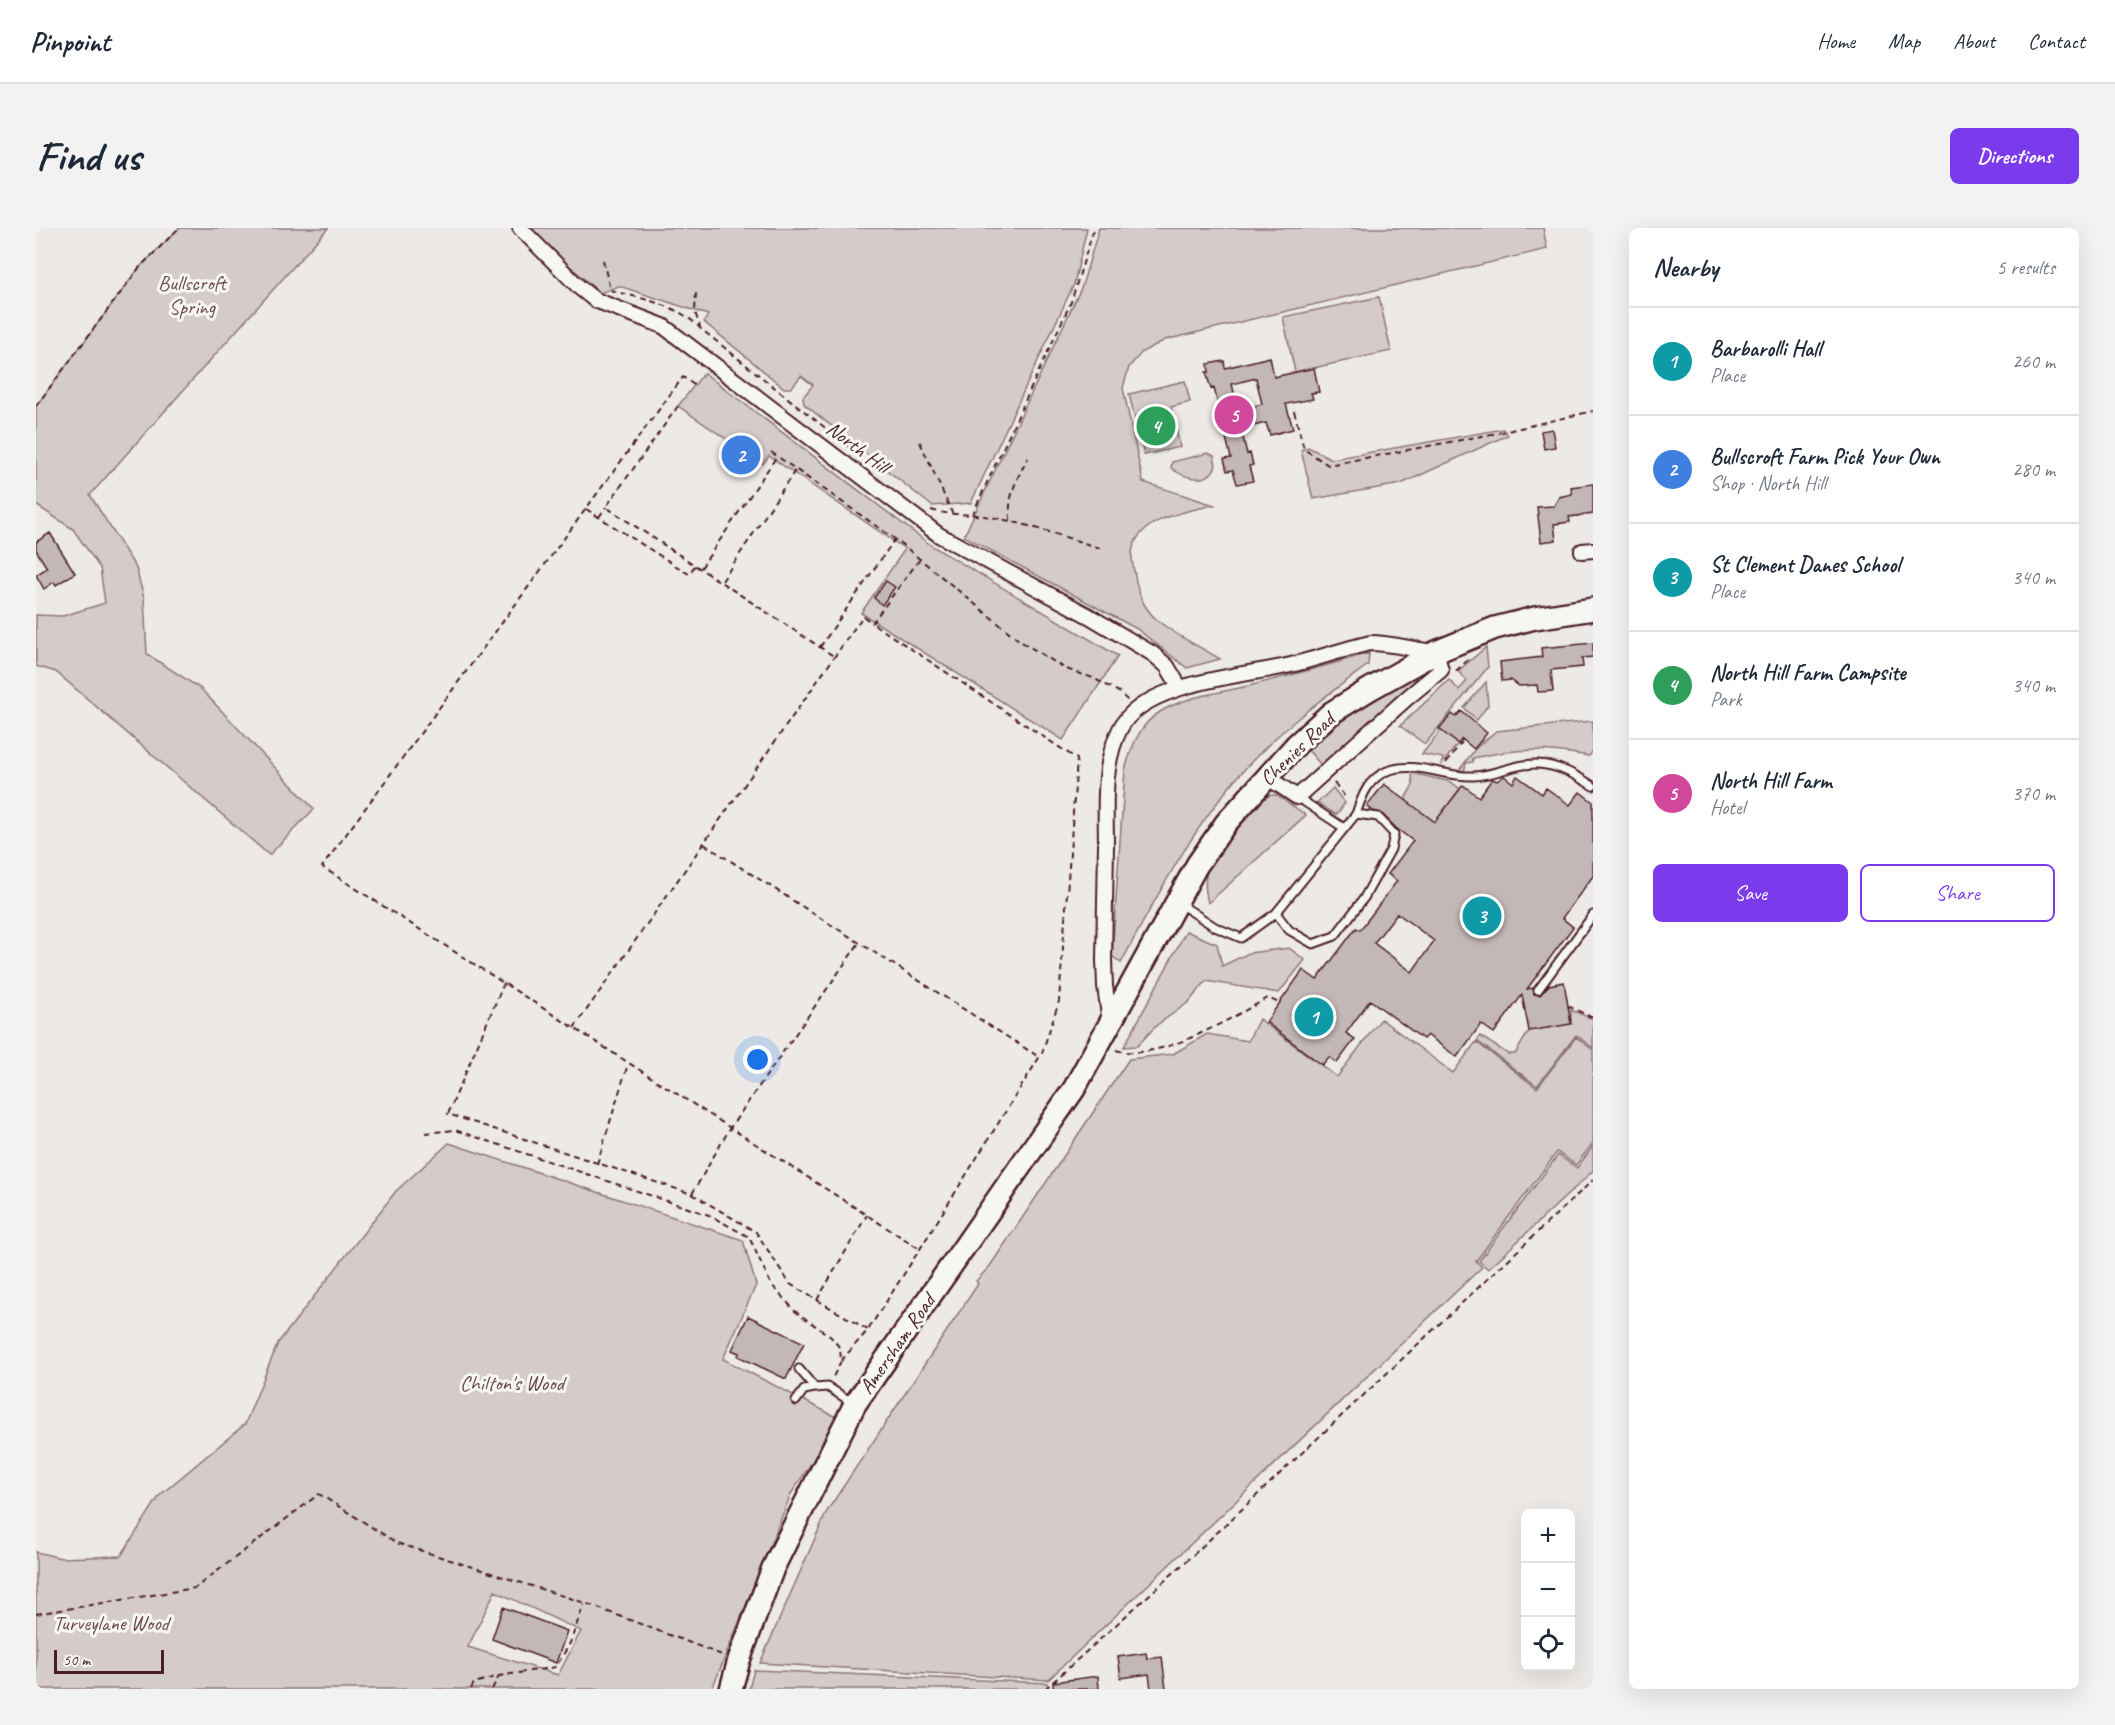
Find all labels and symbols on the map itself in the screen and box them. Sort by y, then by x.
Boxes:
park label: Bullscroft Spring [158,270,228,320]
pin: 5 [1214,392,1254,438]
pin: 4 [1136,404,1176,448]
street label: North Hill [821,415,897,481]
pin: 2 [722,432,760,478]
street label: Chenies Road [1254,704,1343,791]
pin: 3 [1462,894,1502,938]
pin: 1 [1294,994,1334,1040]
your location [743,1045,772,1074]
street label: Amersham Road [853,1287,942,1399]
park label: Chilton's Wood [460,1370,568,1396]
park label: Turveylane Wood [53,1610,172,1636]
scale bar [54,1647,164,1674]

